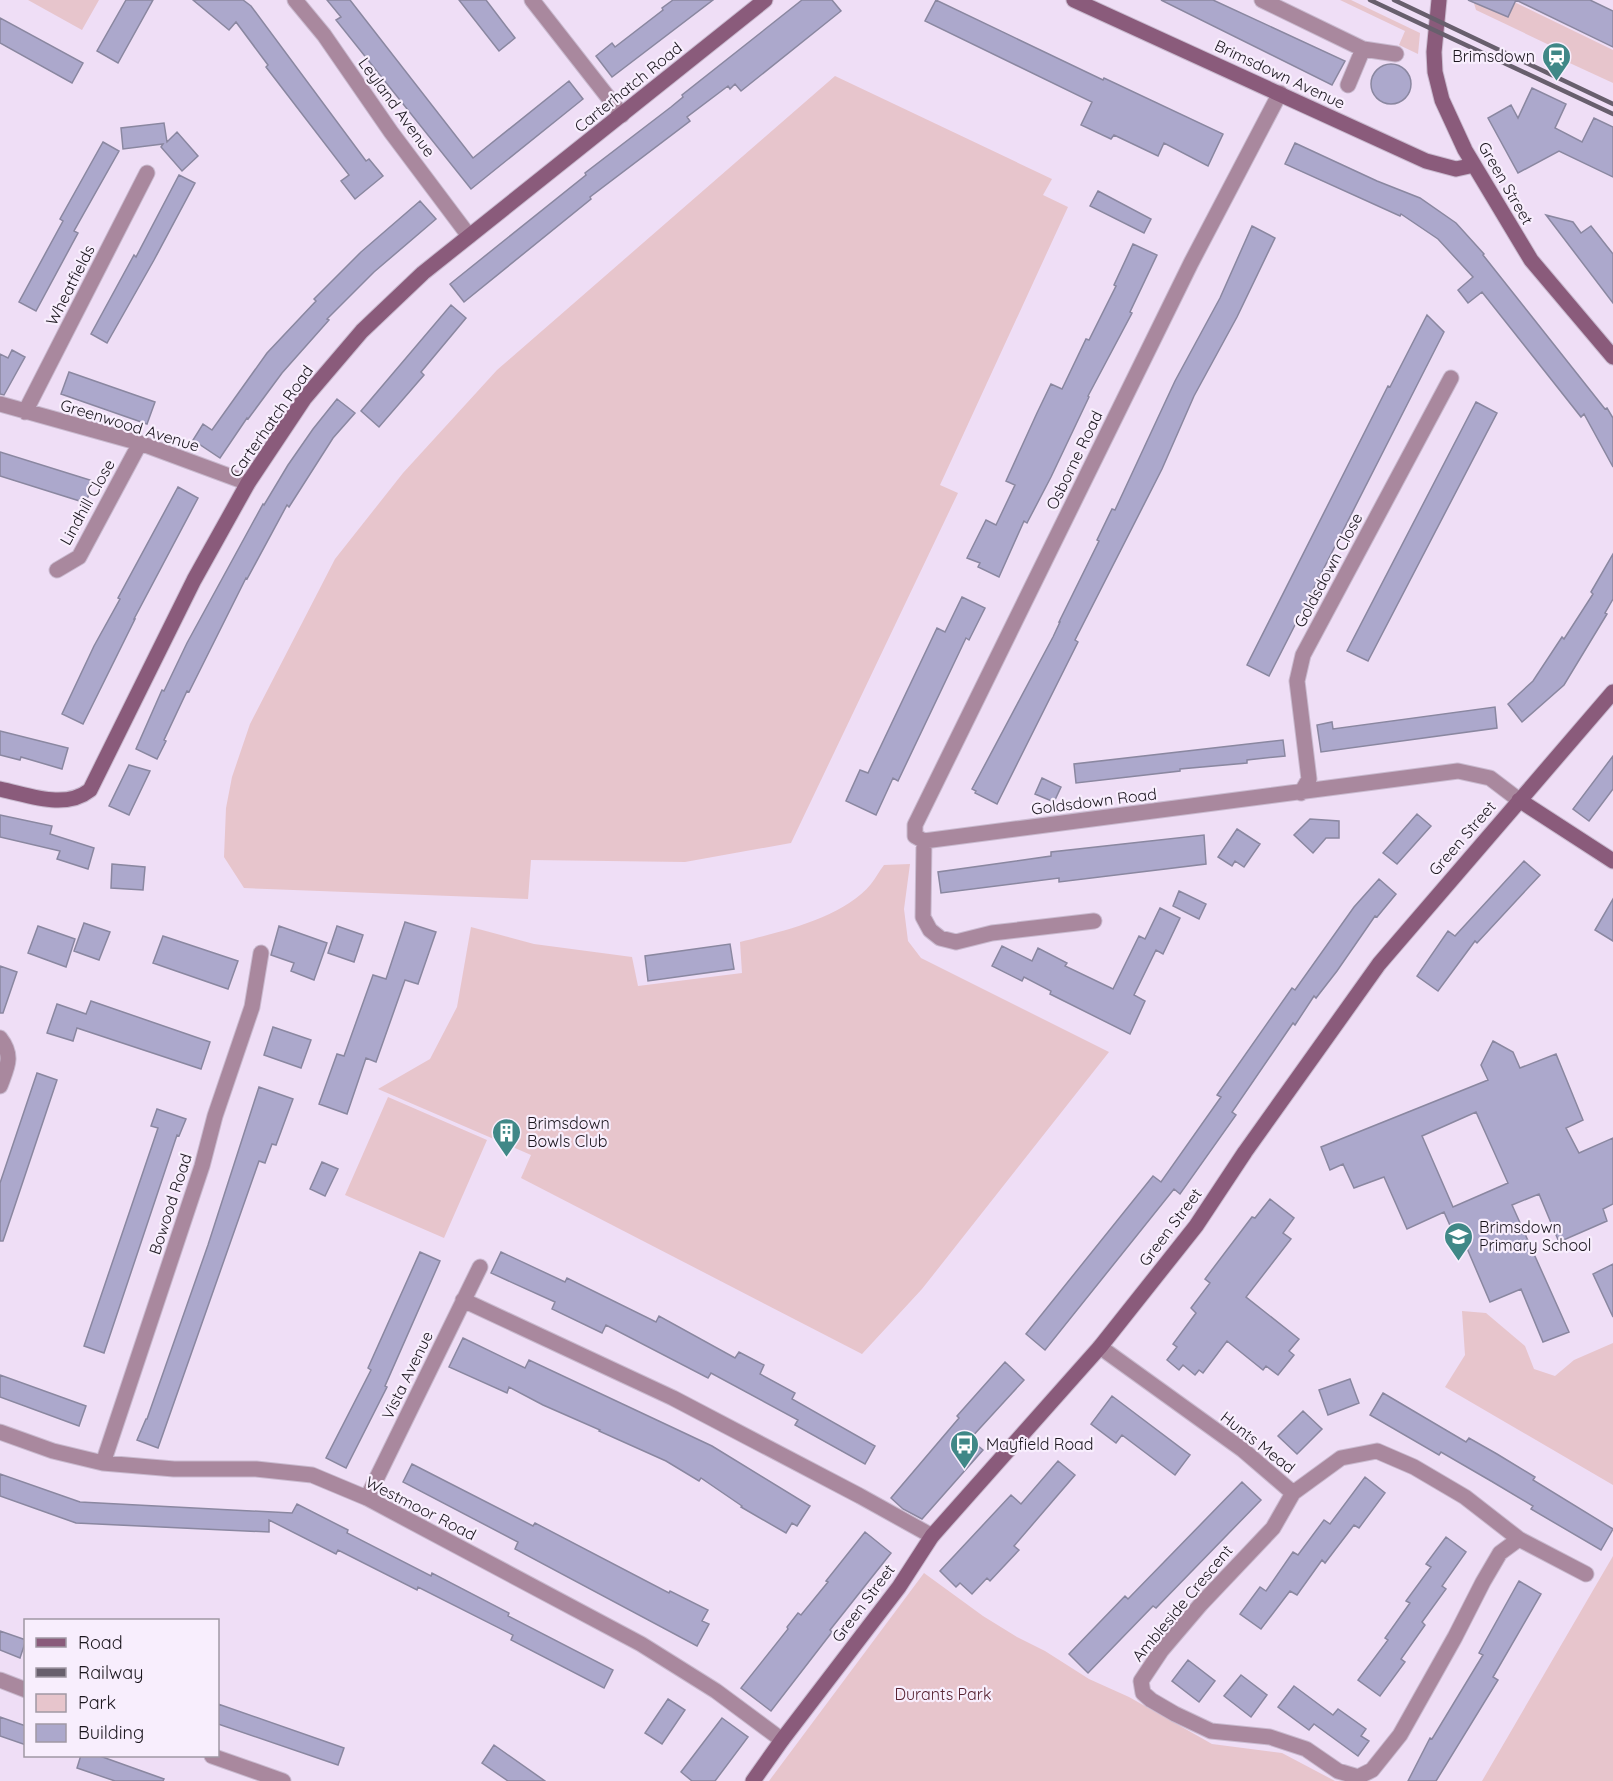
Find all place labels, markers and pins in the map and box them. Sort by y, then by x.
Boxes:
station icon: Brimsdown [1540,40,1572,82]
place label: Brimsdown [1452,46,1535,66]
place label: Brimsdown Bowls Club [527,1113,610,1151]
building icon: Brimsdown Bowls Club [490,1116,522,1158]
place label: Brimsdown Primary School [1479,1217,1591,1255]
school or university icon: Brimsdown Primary School [1442,1220,1474,1262]
bus stop icon: Mayfield Road [949,1428,981,1470]
place label: Mayfield Road [986,1434,1094,1454]

